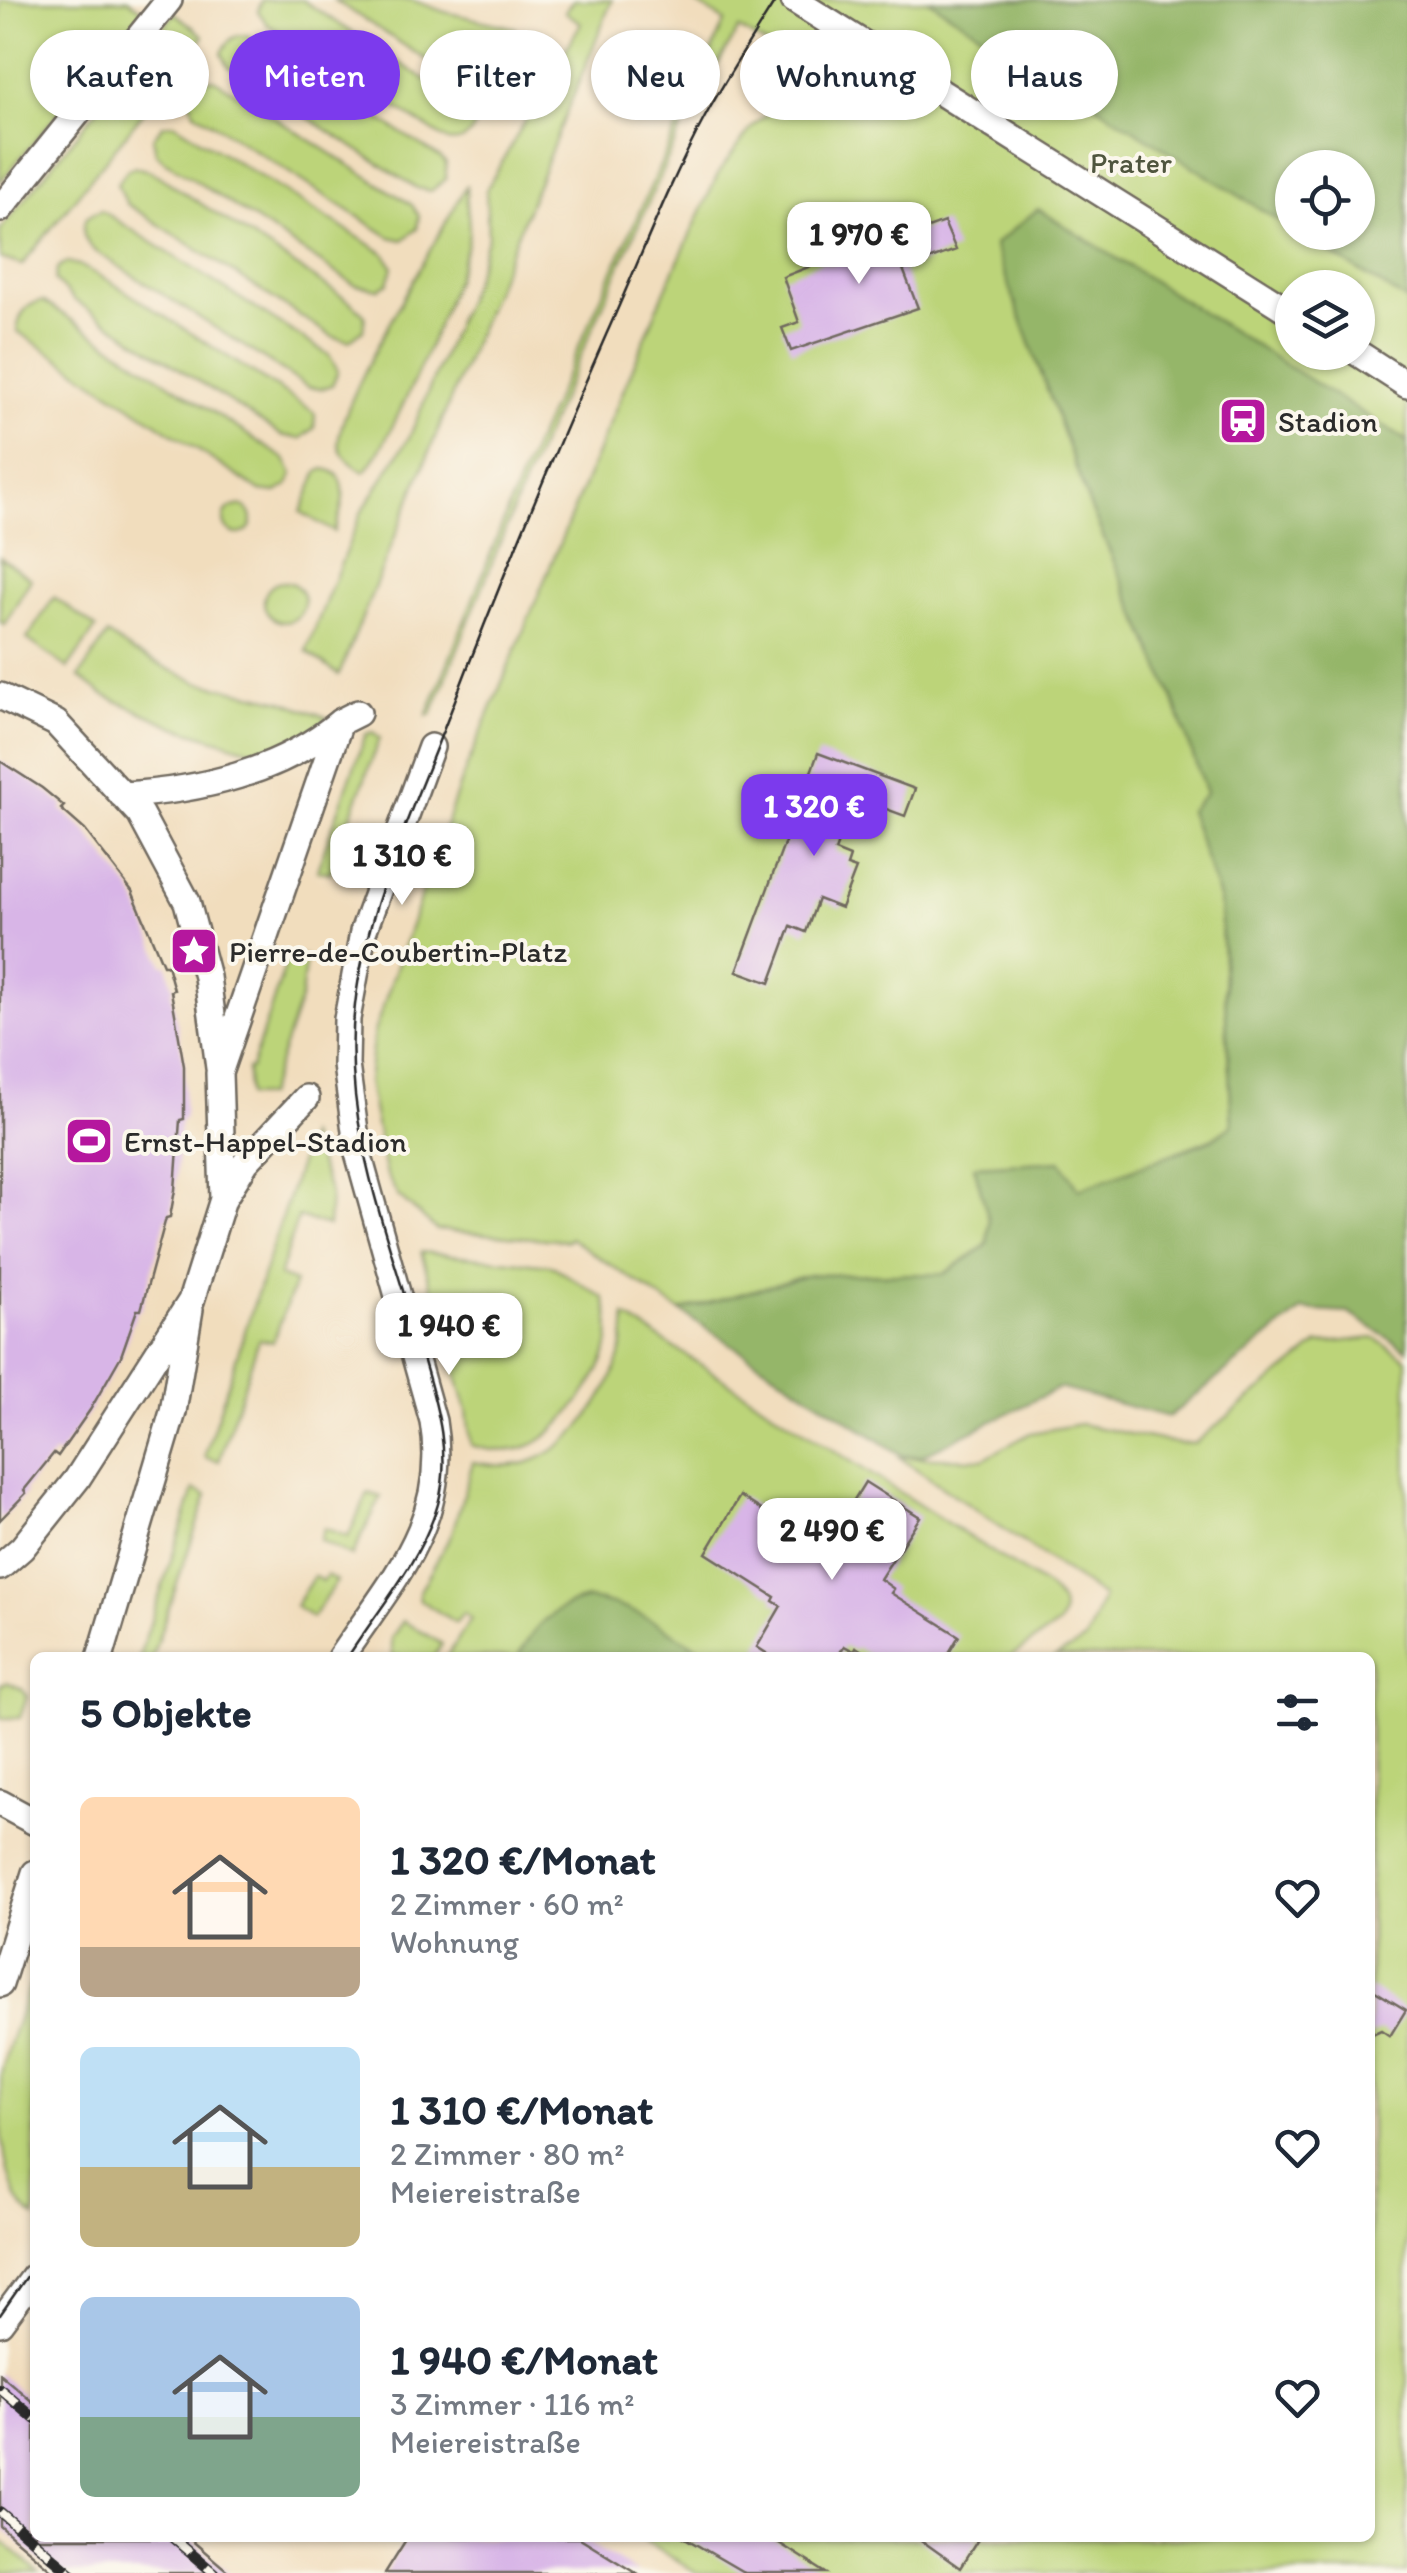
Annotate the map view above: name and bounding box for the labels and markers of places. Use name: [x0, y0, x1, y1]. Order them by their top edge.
pin: 1 970 €: [767, 202, 951, 287]
station icon: Stadion: [1217, 395, 1269, 447]
place label: Stadion: [1278, 403, 1378, 440]
pin: 1 320 €: [722, 774, 906, 859]
pin: 1 310 €: [310, 823, 494, 908]
place icon: Pierre-de-Coubertin-Platz: [168, 925, 220, 977]
place label: Pierre-de-Coubertin-Platz: [229, 933, 567, 970]
sports icon: Ernst-Happel-Stadion: [63, 1115, 115, 1167]
place label: Ernst-Happel-Stadion: [124, 1123, 407, 1160]
pin: 1 940 €: [357, 1293, 541, 1378]
pin: 2 490 €: [740, 1498, 924, 1583]

